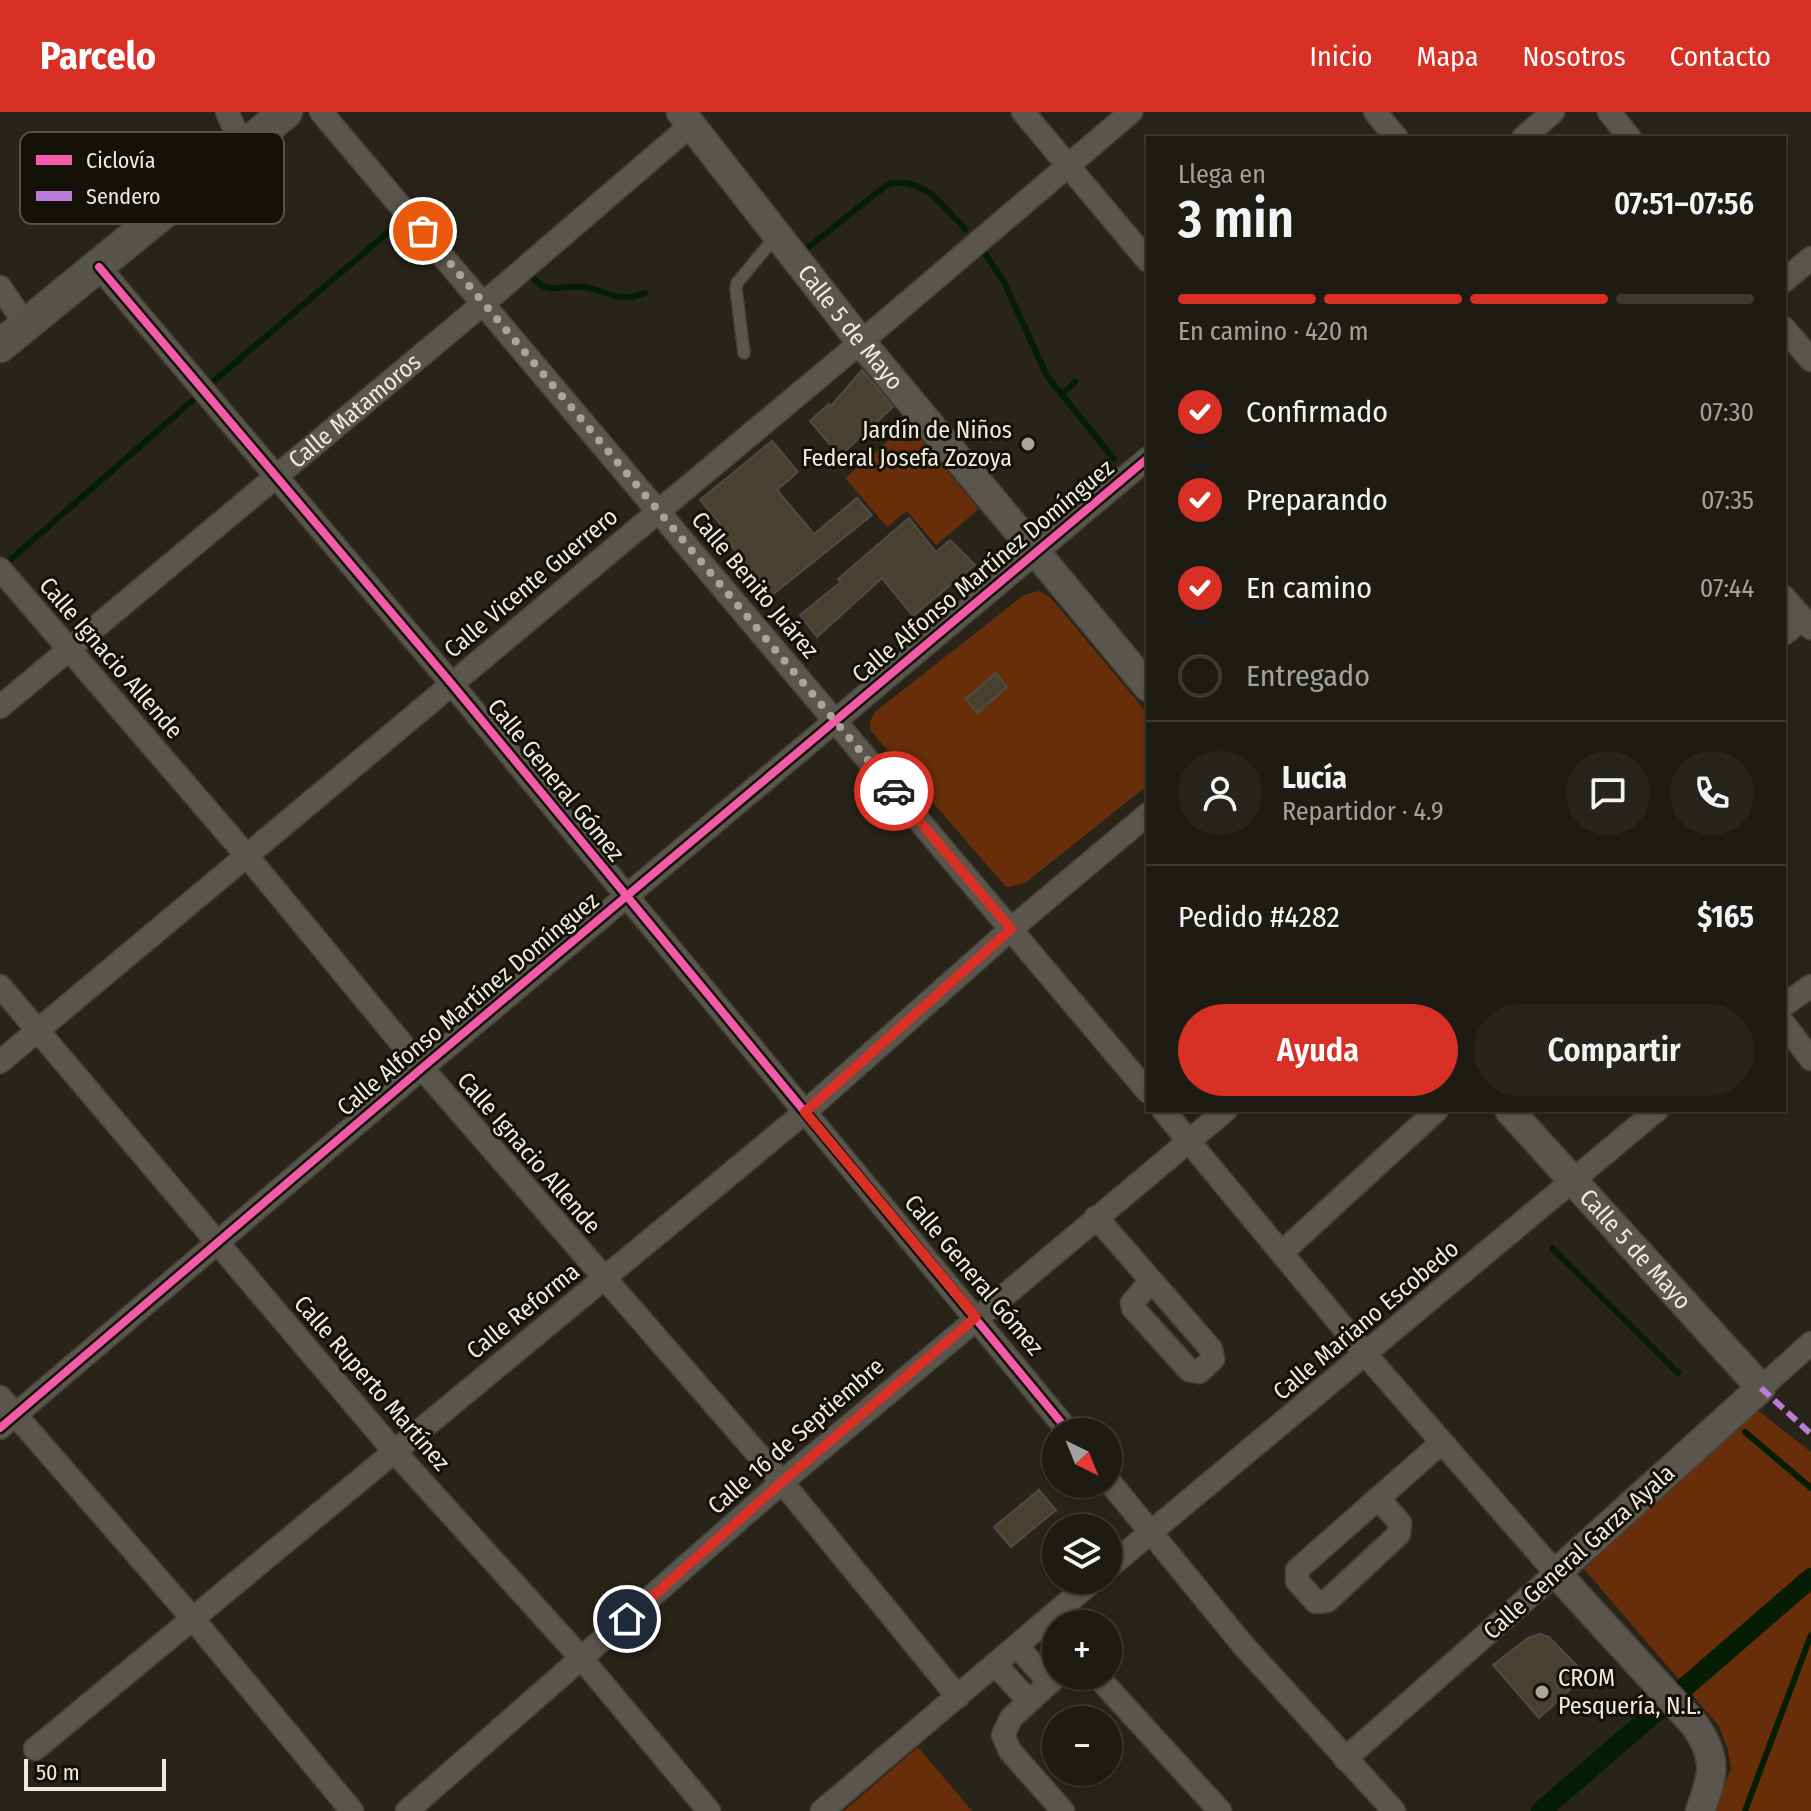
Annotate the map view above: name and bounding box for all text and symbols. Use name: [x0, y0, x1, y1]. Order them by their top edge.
text: Parcelo: [40, 33, 156, 79]
text: Inicio: [1310, 40, 1372, 73]
text: Mapa: [1416, 40, 1478, 73]
text: Nosotros: [1522, 40, 1626, 73]
text: Contacto: [1670, 40, 1771, 73]
legend: [20, 132, 284, 224]
text: Ciclovía: [86, 147, 155, 174]
text: Llega en: [1178, 159, 1266, 190]
text: Sendero: [86, 183, 161, 210]
text: 07:51–07:56: [1614, 186, 1754, 222]
text: 3 min: [1178, 188, 1294, 251]
pin: [389, 197, 457, 265]
icon: bag: [401, 209, 445, 253]
street label: Calle 5 de Mayo: [792, 259, 909, 396]
text: En camino · 420 m: [1178, 316, 1368, 347]
street label: Calle Matamoros: [283, 348, 426, 474]
icon: check: [1178, 390, 1222, 434]
text: Confirmado: [1246, 394, 1388, 430]
text: 07:30: [1699, 397, 1754, 428]
place label: Jardín de Niños Federal Josefa Zozoya: [802, 416, 1012, 472]
marker: Jardín de Niños Federal Josefa Zozoya: [1019, 435, 1037, 453]
street label: Calle Alfonso Martínez Domínguez: [847, 453, 1119, 689]
icon: check: [1178, 478, 1222, 522]
text: Preparando: [1246, 482, 1388, 518]
text: 07:35: [1701, 485, 1754, 516]
street label: Calle Vicente Guerrero: [439, 502, 623, 664]
street label: Calle Benito Juárez: [686, 506, 824, 664]
icon: check: [1178, 566, 1222, 610]
text: En camino: [1246, 570, 1372, 606]
street label: Calle Ignacio Allende: [33, 572, 189, 744]
text: 07:44: [1700, 573, 1754, 604]
text: Entregado: [1246, 658, 1370, 694]
street label: Calle General Gómez: [482, 693, 630, 867]
courier: [854, 751, 934, 831]
button: person: [1178, 751, 1262, 835]
button: chat: [1566, 751, 1650, 835]
button: phone: [1670, 751, 1754, 835]
text: Lucía: [1282, 760, 1347, 796]
icon: car: [872, 769, 916, 813]
text: Repartidor · 4.9: [1282, 796, 1444, 827]
street label: Calle Alfonso Martínez Domínguez: [332, 886, 604, 1122]
text: Pedido #4282: [1178, 899, 1340, 935]
text: $165: [1697, 899, 1754, 935]
button: Ayuda: [1178, 1004, 1458, 1096]
button: Compartir: [1474, 1004, 1754, 1096]
street label: Calle Ignacio Allende: [451, 1067, 607, 1239]
street label: Calle 5 de Mayo: [1574, 1183, 1697, 1315]
street label: Calle General Gómez: [899, 1189, 1049, 1361]
street label: Calle Mariano Escobedo: [1268, 1234, 1464, 1406]
street label: Calle Reforma: [461, 1257, 585, 1365]
street label: Calle Ruperto Martínez: [288, 1290, 456, 1476]
street label: Calle 16 de Septiembre: [702, 1352, 890, 1520]
north arrow: [1042, 1418, 1122, 1498]
map controls: [1042, 1418, 1122, 1786]
street label: Calle General Garza Ayala: [1478, 1459, 1680, 1645]
button: layers: [1042, 1514, 1122, 1594]
pin: [593, 1585, 661, 1653]
icon: home: [605, 1597, 649, 1641]
button: +: [1042, 1610, 1122, 1690]
place label: CROM Pesquería, N.L.: [1558, 1664, 1701, 1720]
marker: CROM Pesquería, N.L.: [1533, 1683, 1551, 1701]
button: −: [1042, 1706, 1122, 1786]
scale bar: [24, 1755, 166, 1791]
text: 50 m: [36, 1759, 80, 1786]

